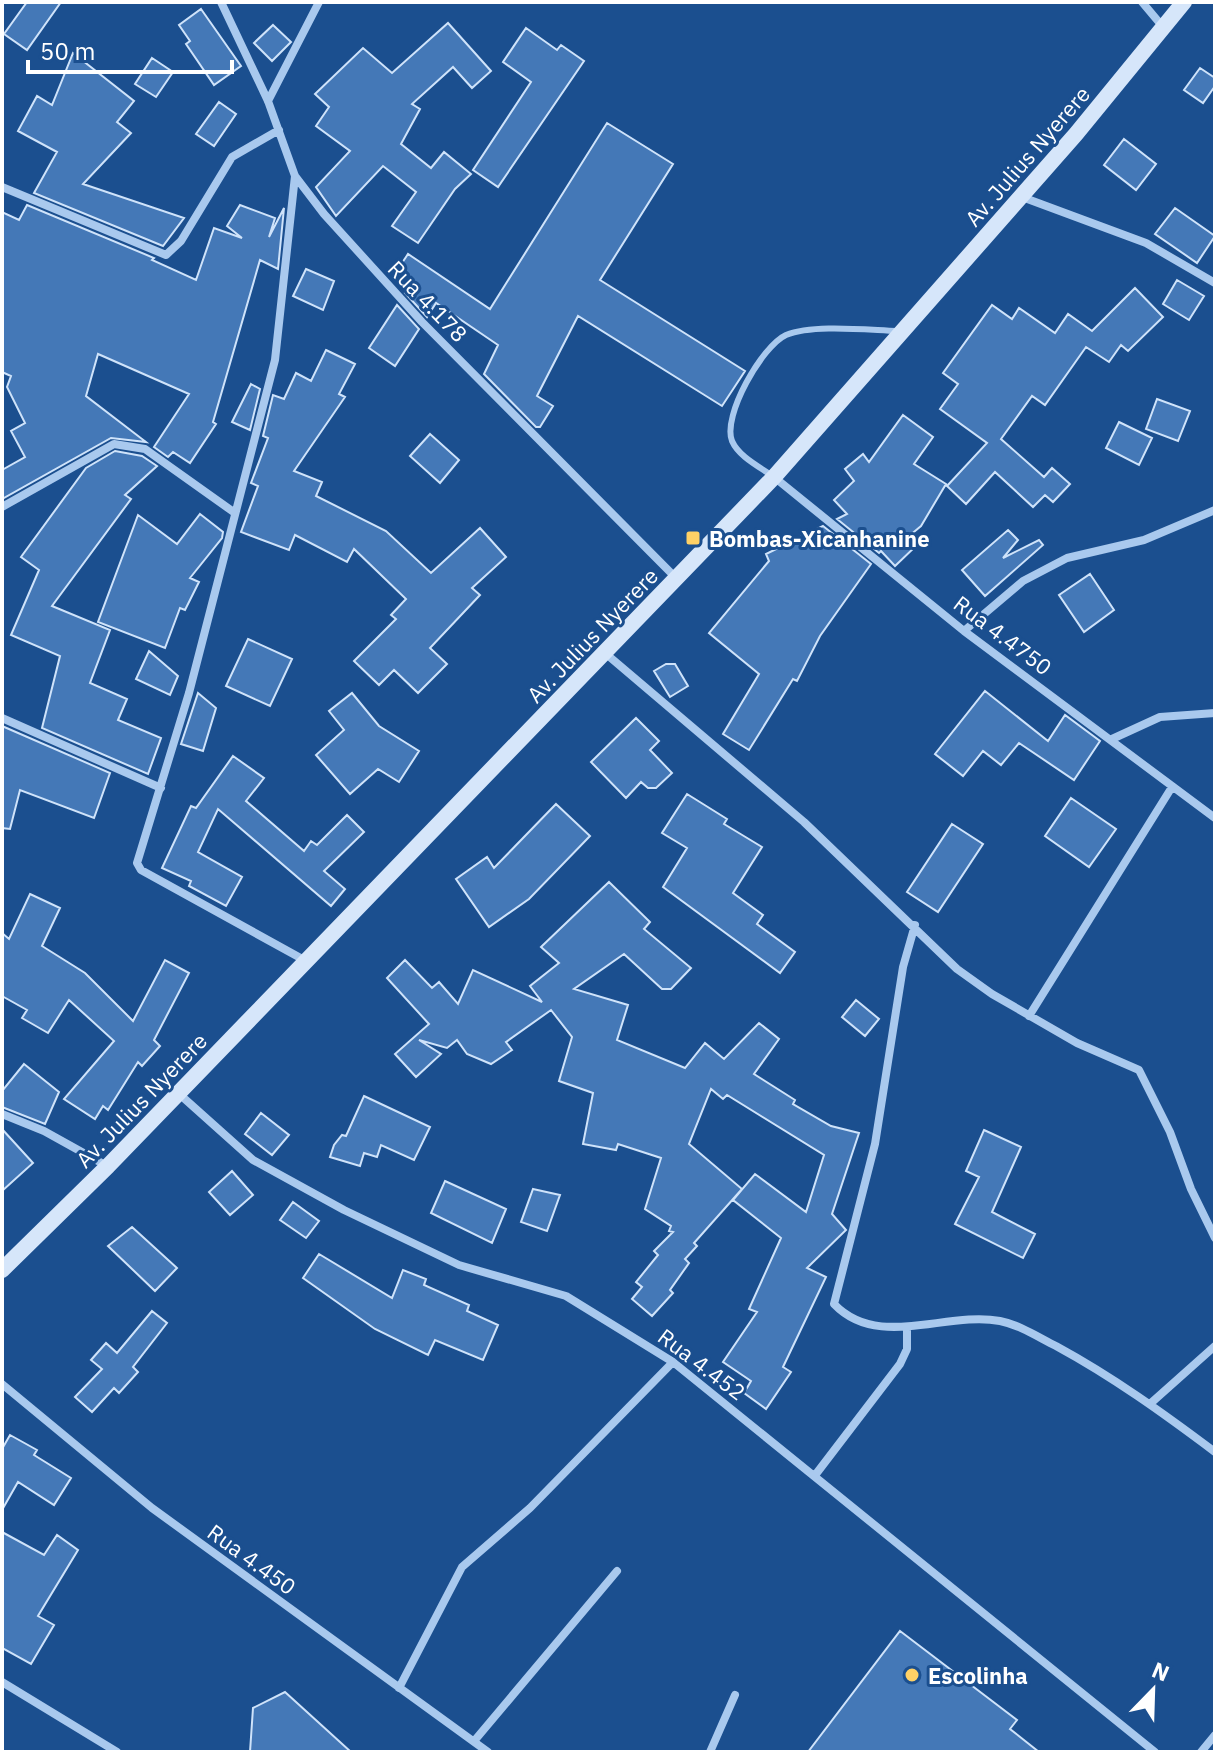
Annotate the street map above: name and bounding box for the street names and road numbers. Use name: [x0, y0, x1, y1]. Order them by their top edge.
street label: Av. Julius Nyerere: [958, 80, 1096, 232]
street label: Rua 4.178: [382, 254, 474, 348]
street label: Av. Julius Nyerere: [520, 561, 664, 709]
street label: Rua 4.4750: [948, 589, 1058, 681]
street label: Av. Julius Nyerere: [69, 1026, 213, 1174]
street label: Rua 4.452: [652, 1322, 752, 1406]
street label: Rua 4.450: [202, 1517, 302, 1601]

